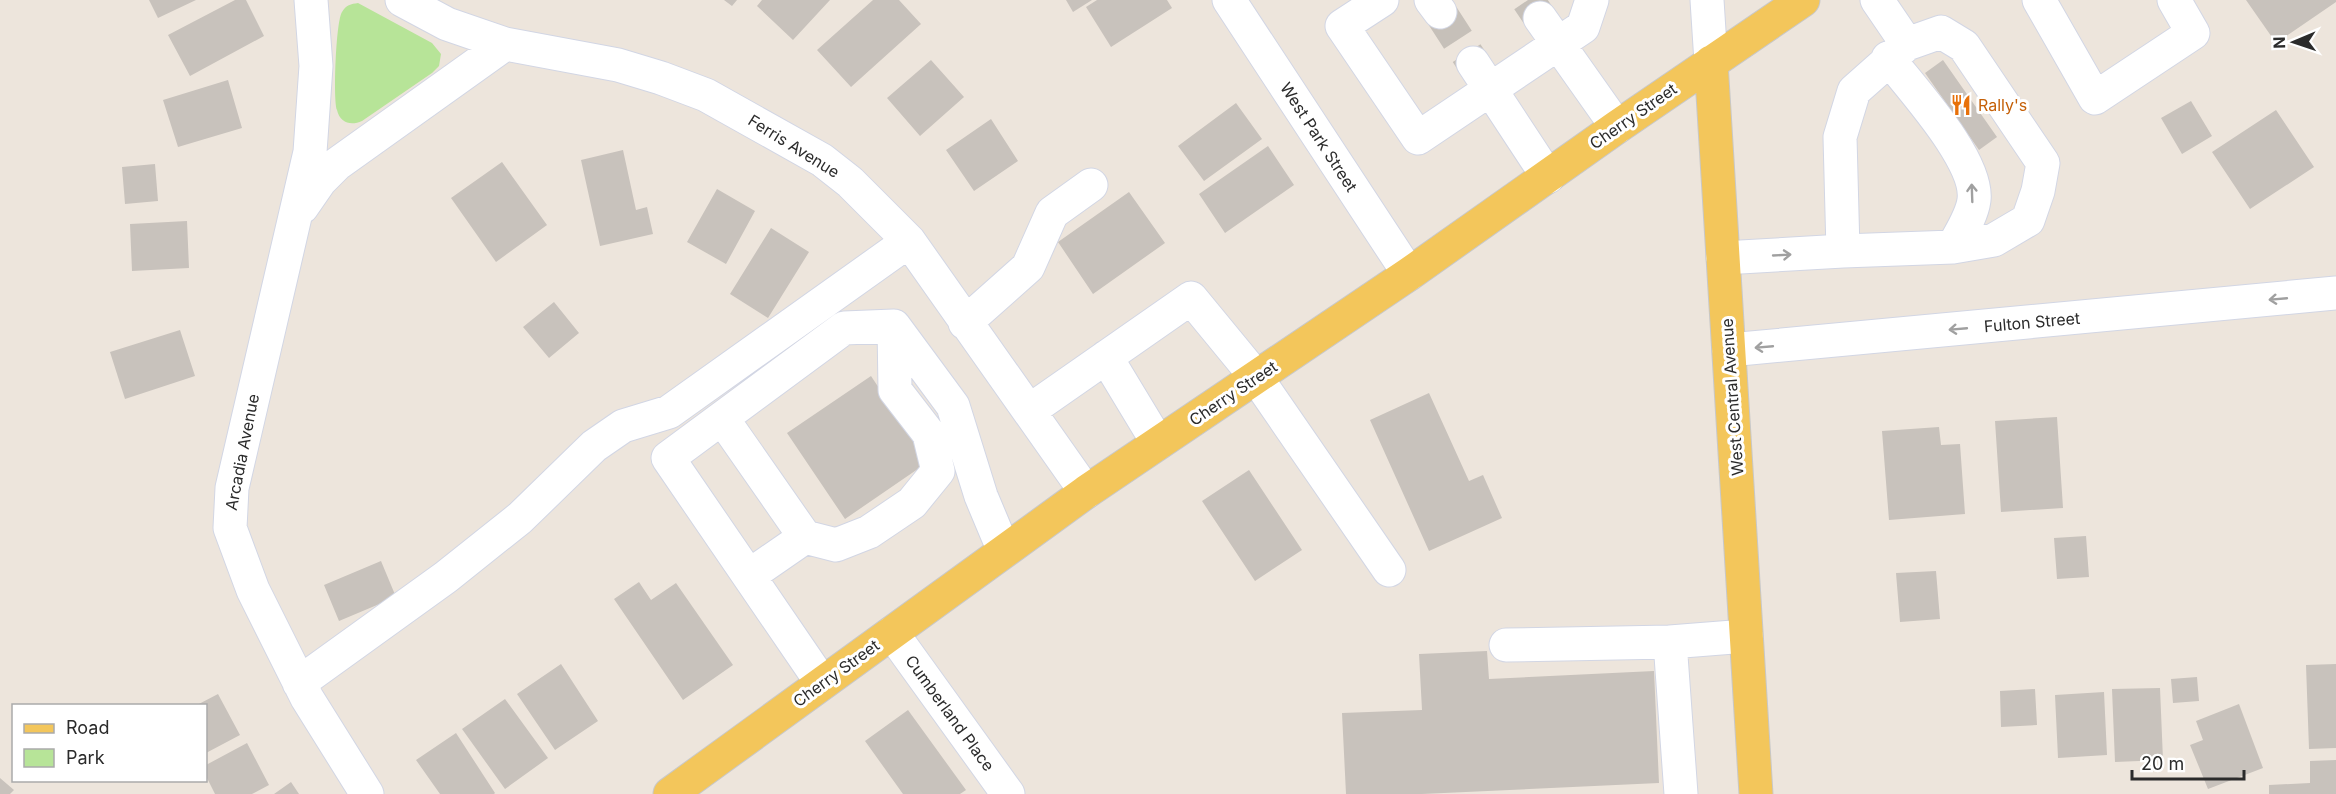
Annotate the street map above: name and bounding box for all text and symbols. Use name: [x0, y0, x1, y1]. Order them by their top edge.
north arrow: [2264, 12, 2324, 72]
text: N: [2269, 36, 2289, 49]
street label: West Park Street: [1276, 79, 1362, 195]
street label: Cherry Street: [1586, 79, 1680, 153]
restaurant icon: Rally's: [1949, 93, 1973, 117]
place label: Rally's: [1978, 95, 2027, 115]
street label: Ferris Avenue: [745, 110, 843, 182]
one-way arrow: [1967, 183, 1978, 203]
one-way arrow: [1771, 249, 1791, 260]
one-way arrow: [2268, 294, 2288, 305]
street label: Fulton Street: [1983, 308, 2081, 336]
street label: West Central Avenue: [1717, 318, 1747, 476]
one-way arrow: [1949, 324, 1969, 335]
one-way arrow: [1755, 342, 1774, 353]
street label: Cherry Street: [1185, 356, 1281, 430]
street label: Arcadia Avenue: [221, 392, 263, 512]
street label: Cherry Street: [789, 635, 883, 711]
street label: Cumberland Place: [901, 651, 999, 775]
legend: [12, 704, 207, 782]
text: Road: [66, 717, 109, 738]
scale bar: [2132, 743, 2244, 781]
text: Park: [66, 747, 105, 768]
text: 20 m: [2141, 753, 2184, 774]

